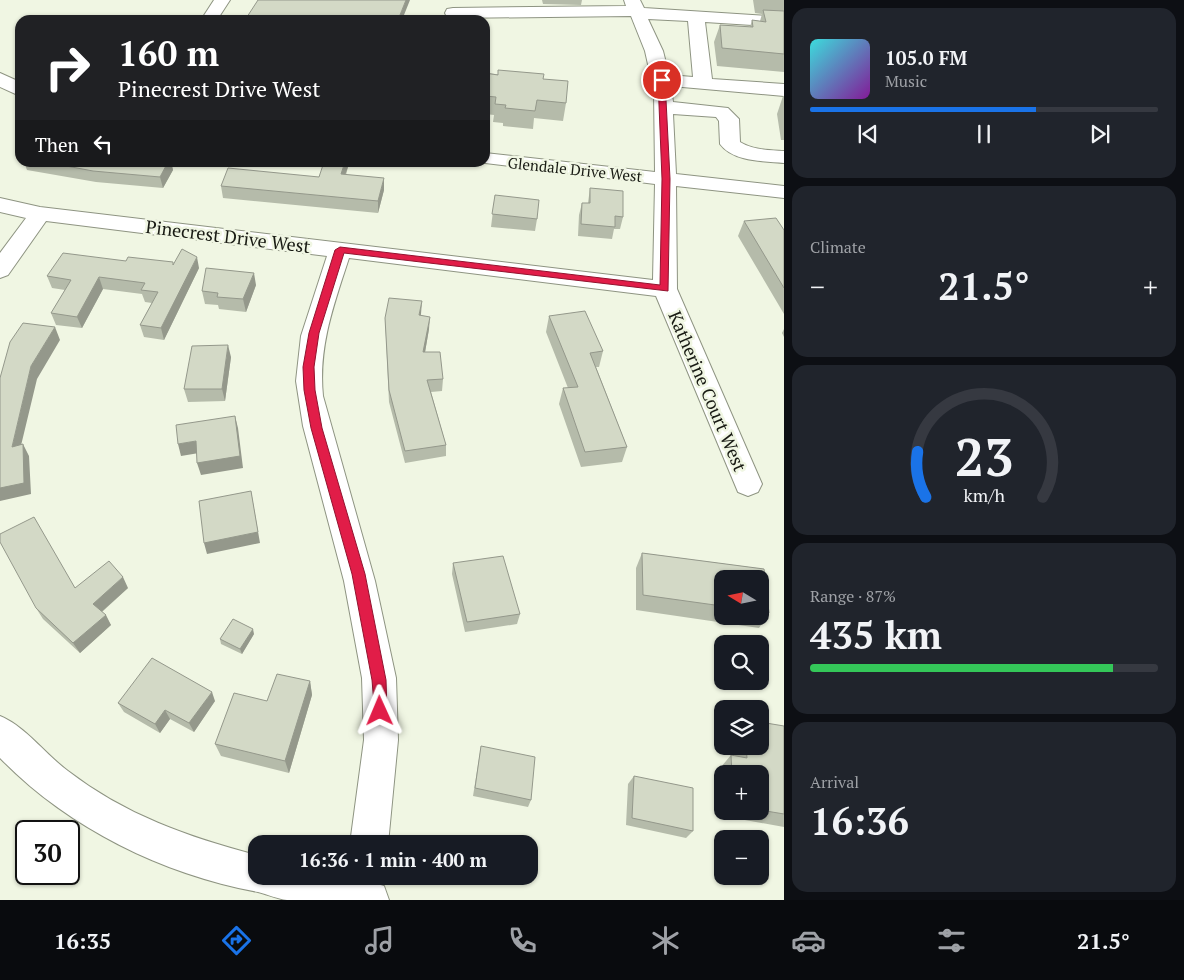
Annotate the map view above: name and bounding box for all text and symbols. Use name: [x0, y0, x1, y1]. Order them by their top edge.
text: 160 m: [118, 30, 219, 76]
icon: right: [35, 35, 100, 100]
text: 105.0 FM: [885, 45, 967, 70]
pin: [641, 59, 683, 101]
icon: arrive: [648, 66, 676, 94]
text: Music: [885, 70, 927, 92]
text: Pinecrest Drive West: [118, 74, 320, 103]
icon: previous: [854, 120, 882, 148]
icon: pause: [970, 120, 998, 148]
icon: next: [1086, 120, 1114, 148]
icon: left: [89, 130, 117, 158]
text: Then: [35, 132, 79, 157]
street label: Glendale Drive West: [507, 152, 644, 186]
street label: Pinecrest Drive West: [144, 214, 312, 258]
text: Climate: [810, 236, 866, 258]
text: 21.5°: [938, 261, 1030, 311]
text: −: [810, 268, 825, 305]
text: +: [1143, 268, 1158, 305]
street label: Katherine Court West: [663, 307, 753, 475]
text: 23: [955, 422, 1013, 491]
text: km/h: [963, 483, 1005, 507]
north arrow: [714, 570, 769, 625]
map controls: [714, 570, 769, 885]
text: Range · 87%: [810, 585, 896, 607]
text: 435 km: [810, 610, 942, 660]
button: search: [714, 635, 769, 690]
position arrow: [353, 684, 405, 736]
button: layers: [714, 700, 769, 755]
button: +: [714, 765, 769, 820]
text: Arrival: [810, 771, 859, 793]
text: 16:36: [810, 796, 909, 846]
speed limit sign: 30: [15, 820, 80, 885]
button: −: [714, 830, 769, 885]
text: 16:36 · 1 min · 400 m: [299, 847, 487, 872]
icon: directions: [219, 923, 254, 958]
icon: music: [362, 923, 397, 958]
icon: phone: [505, 923, 540, 958]
icon: climate: [648, 923, 683, 958]
icon: car: [791, 923, 826, 958]
icon: filters: [934, 923, 969, 958]
text: 16:35: [54, 926, 111, 955]
text: 21.5°: [1077, 926, 1130, 955]

